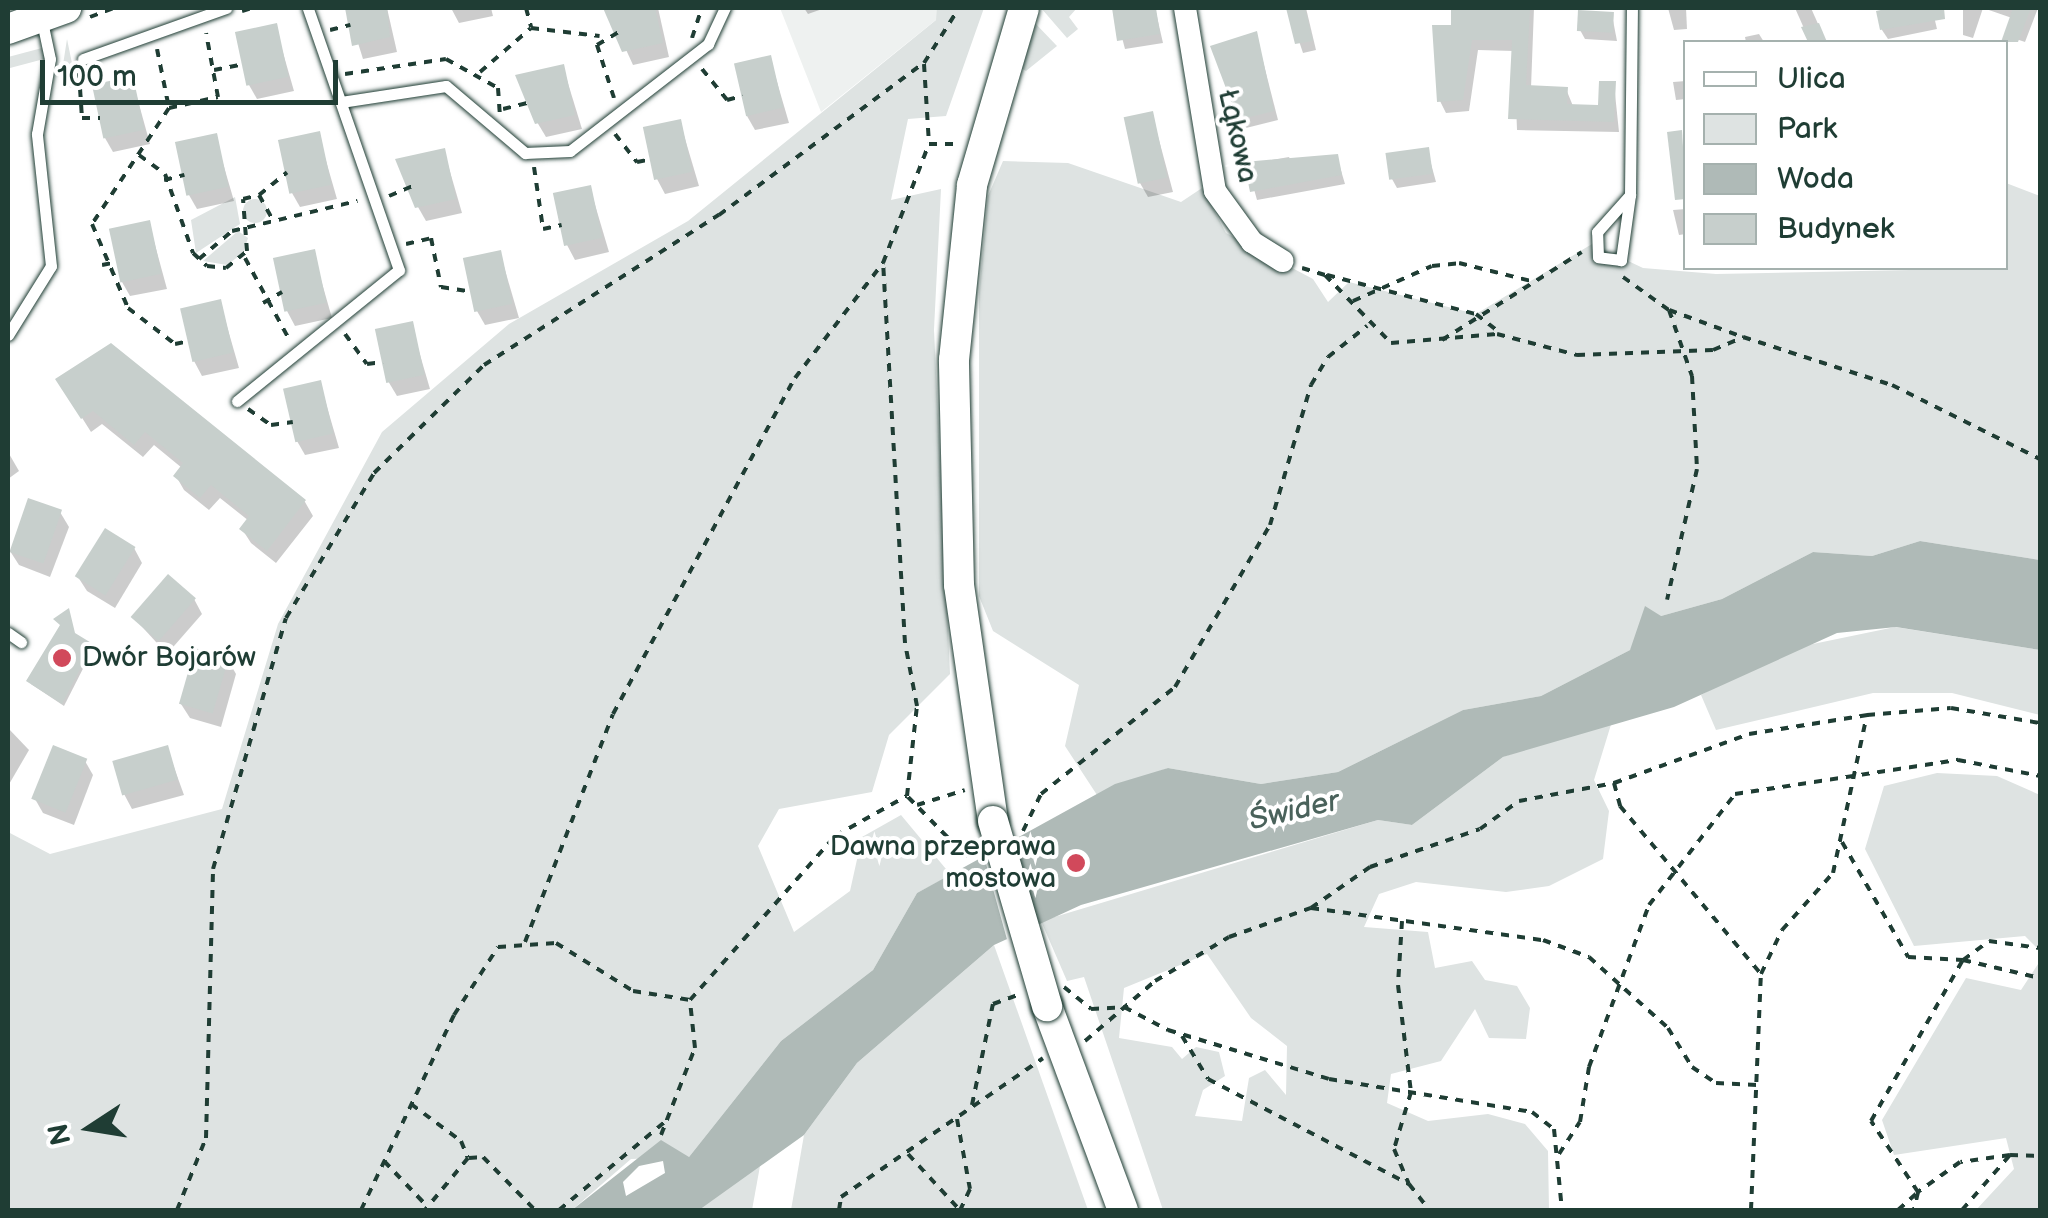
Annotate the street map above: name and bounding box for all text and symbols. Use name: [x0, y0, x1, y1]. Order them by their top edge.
scale bar: [45, 40, 342, 102]
legend: [1683, 40, 2008, 270]
text: 100 m: [57, 59, 137, 95]
text: Ulica: [1777, 61, 1846, 97]
street label: Łąkowa: [1210, 86, 1264, 186]
text: Park: [1777, 111, 1837, 147]
text: Woda: [1777, 161, 1854, 197]
text: Budynek: [1777, 211, 1894, 247]
place label: Dwór Bojarów: [82, 641, 256, 675]
marker: Dwór Bojarów: [51, 647, 73, 669]
water label: Świder: [1245, 783, 1343, 839]
place label: Dawna przeprawa mostowa: [830, 830, 1056, 896]
marker: Dawna przeprawa mostowa: [1065, 852, 1087, 874]
north arrow: [40, 1078, 140, 1178]
text: N: [42, 1121, 78, 1148]

